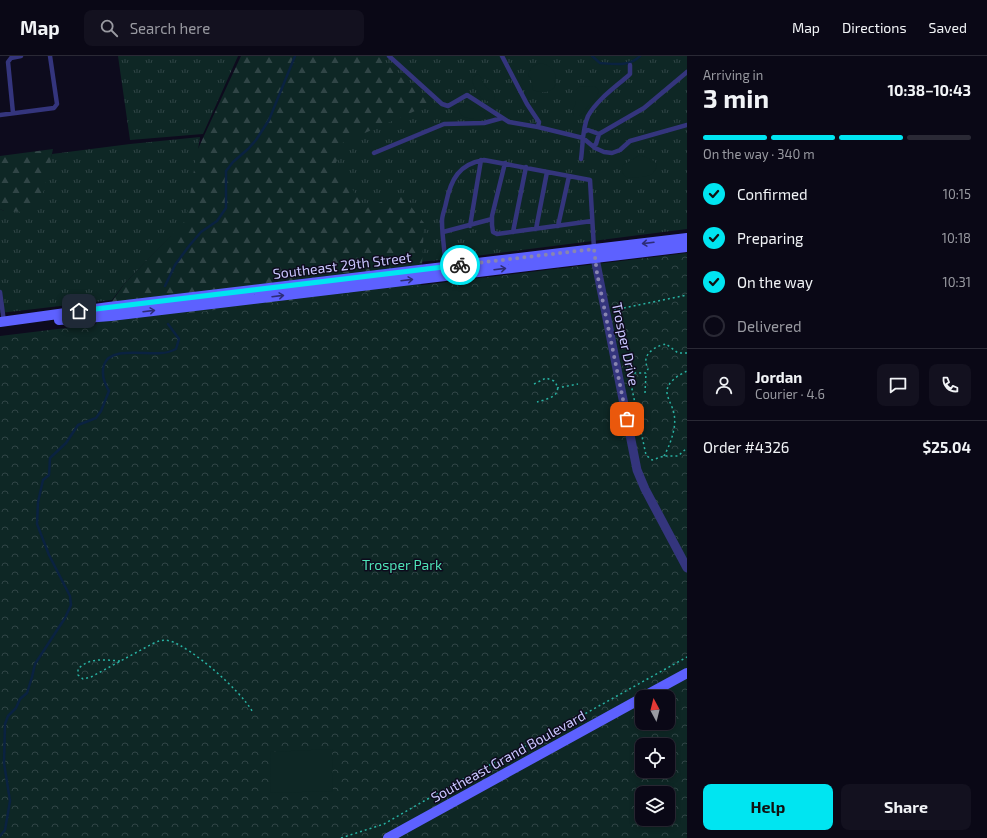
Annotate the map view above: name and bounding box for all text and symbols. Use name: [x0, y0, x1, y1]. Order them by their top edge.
search box: [84, 10, 364, 46]
text: Map: [20, 16, 60, 39]
icon: search: [98, 17, 120, 39]
text: Search here: [130, 19, 210, 37]
text: Map: [792, 19, 820, 36]
text: Directions: [842, 19, 907, 36]
text: Saved: [929, 19, 967, 36]
text: Arriving in: [703, 67, 763, 83]
text: 10:38–10:43: [888, 81, 971, 99]
text: 3 min: [703, 82, 769, 113]
text: On the way · 340 m: [703, 146, 815, 162]
icon: check: [703, 183, 725, 205]
text: Confirmed: [737, 185, 808, 203]
text: 10:15: [943, 186, 971, 202]
icon: check: [703, 227, 725, 249]
text: Preparing: [737, 229, 803, 247]
text: 10:18: [942, 230, 971, 246]
one-way arrow: [642, 239, 655, 246]
courier: [440, 245, 480, 285]
street label: Southeast 29th Street: [272, 248, 412, 282]
icon: bike: [449, 254, 471, 276]
one-way arrow: [493, 266, 506, 273]
icon: check: [703, 271, 725, 293]
text: On the way: [737, 273, 813, 291]
text: 10:31: [943, 274, 971, 290]
one-way arrow: [401, 276, 414, 284]
one-way arrow: [271, 292, 284, 300]
pin: [62, 294, 96, 328]
icon: home: [68, 300, 90, 322]
street label: Trosper Drive: [609, 301, 643, 387]
one-way arrow: [142, 308, 155, 315]
text: Delivered: [737, 317, 802, 335]
button: person: [703, 364, 745, 406]
button: chat: [877, 364, 919, 406]
button: phone: [929, 364, 971, 406]
text: Jordan: [755, 368, 802, 386]
text: Courier · 4.6: [755, 386, 825, 402]
pin: [610, 402, 644, 436]
icon: bag: [616, 408, 638, 430]
text: Order #4326: [703, 438, 789, 456]
text: $25.04: [923, 438, 971, 456]
park label: Trosper Park: [362, 556, 442, 573]
north arrow: [635, 690, 675, 730]
map controls: [635, 690, 675, 826]
street label: Southeast Grand Boulevard: [428, 706, 588, 806]
button: locate: [635, 738, 675, 778]
button: Help: [703, 784, 833, 830]
button: Share: [841, 784, 971, 830]
button: layers: [635, 786, 675, 826]

